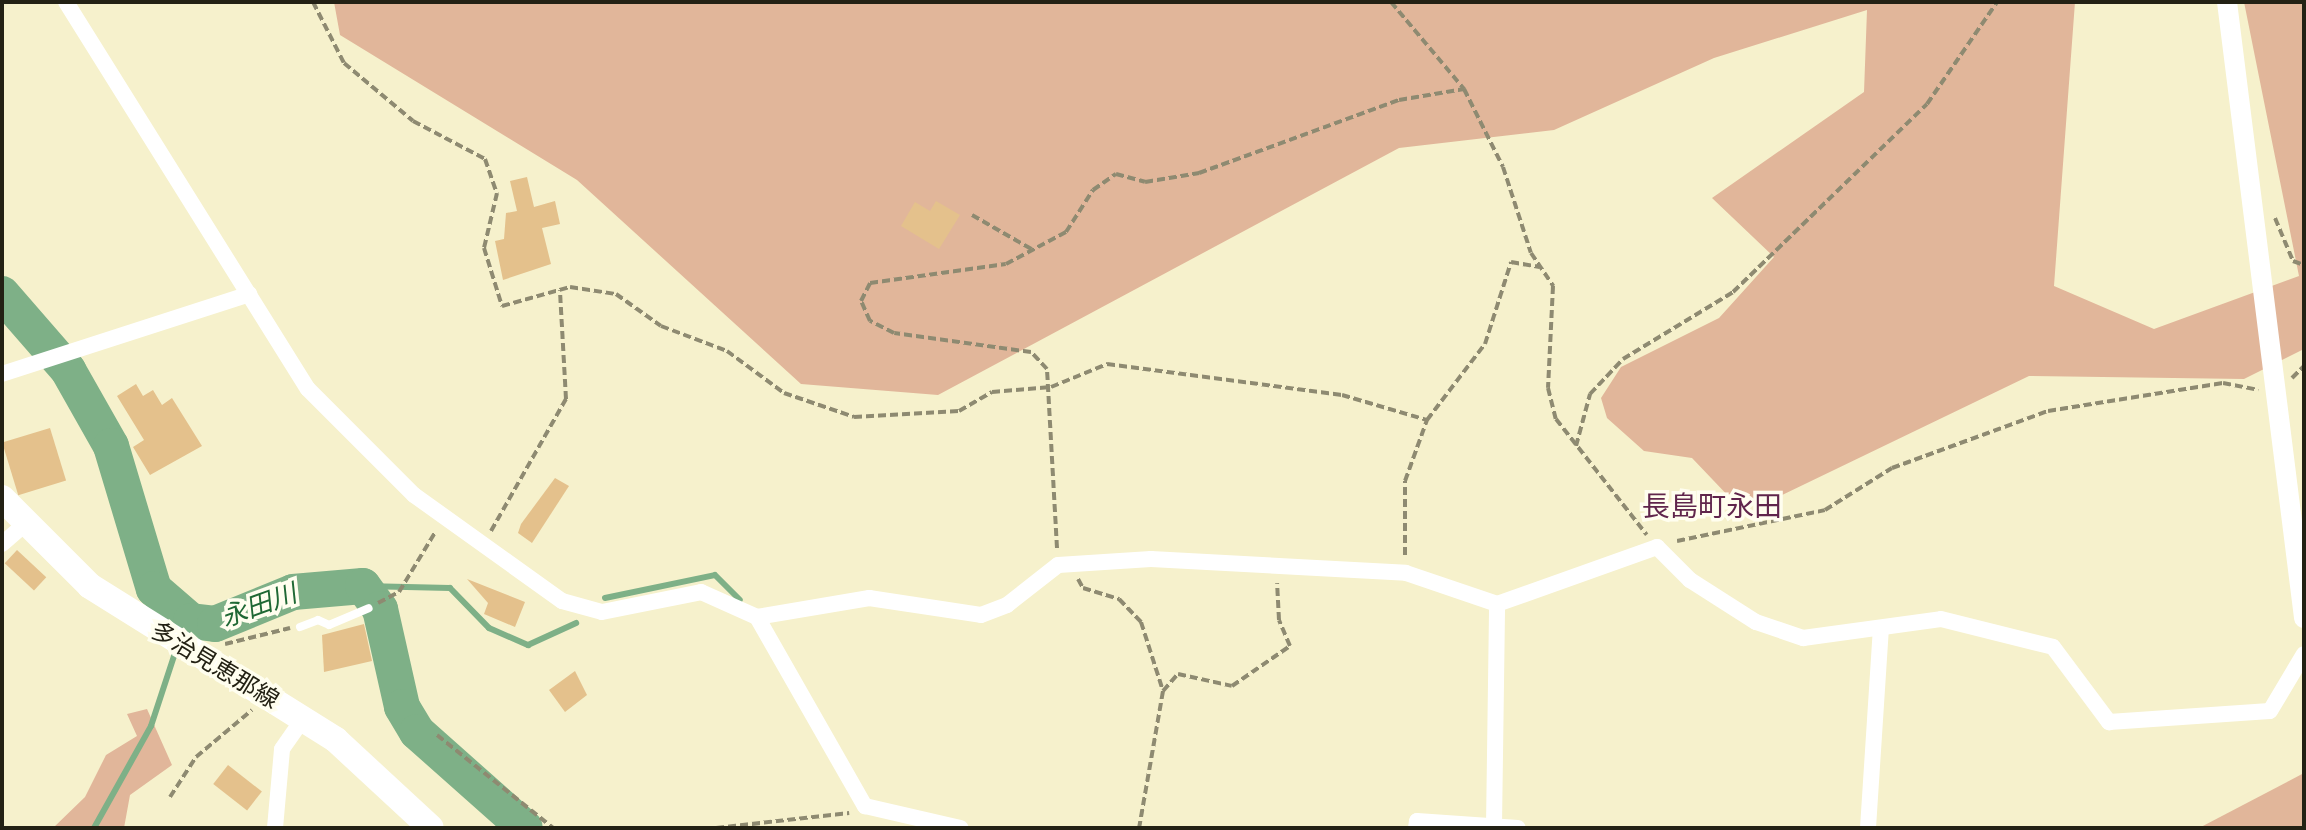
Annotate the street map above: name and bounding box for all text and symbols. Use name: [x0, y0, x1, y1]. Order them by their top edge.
district label: 長島町永田: [1642, 489, 1782, 523]
water label: 永田川: [217, 578, 301, 634]
street label: 多治見恵那線: [146, 616, 284, 714]

